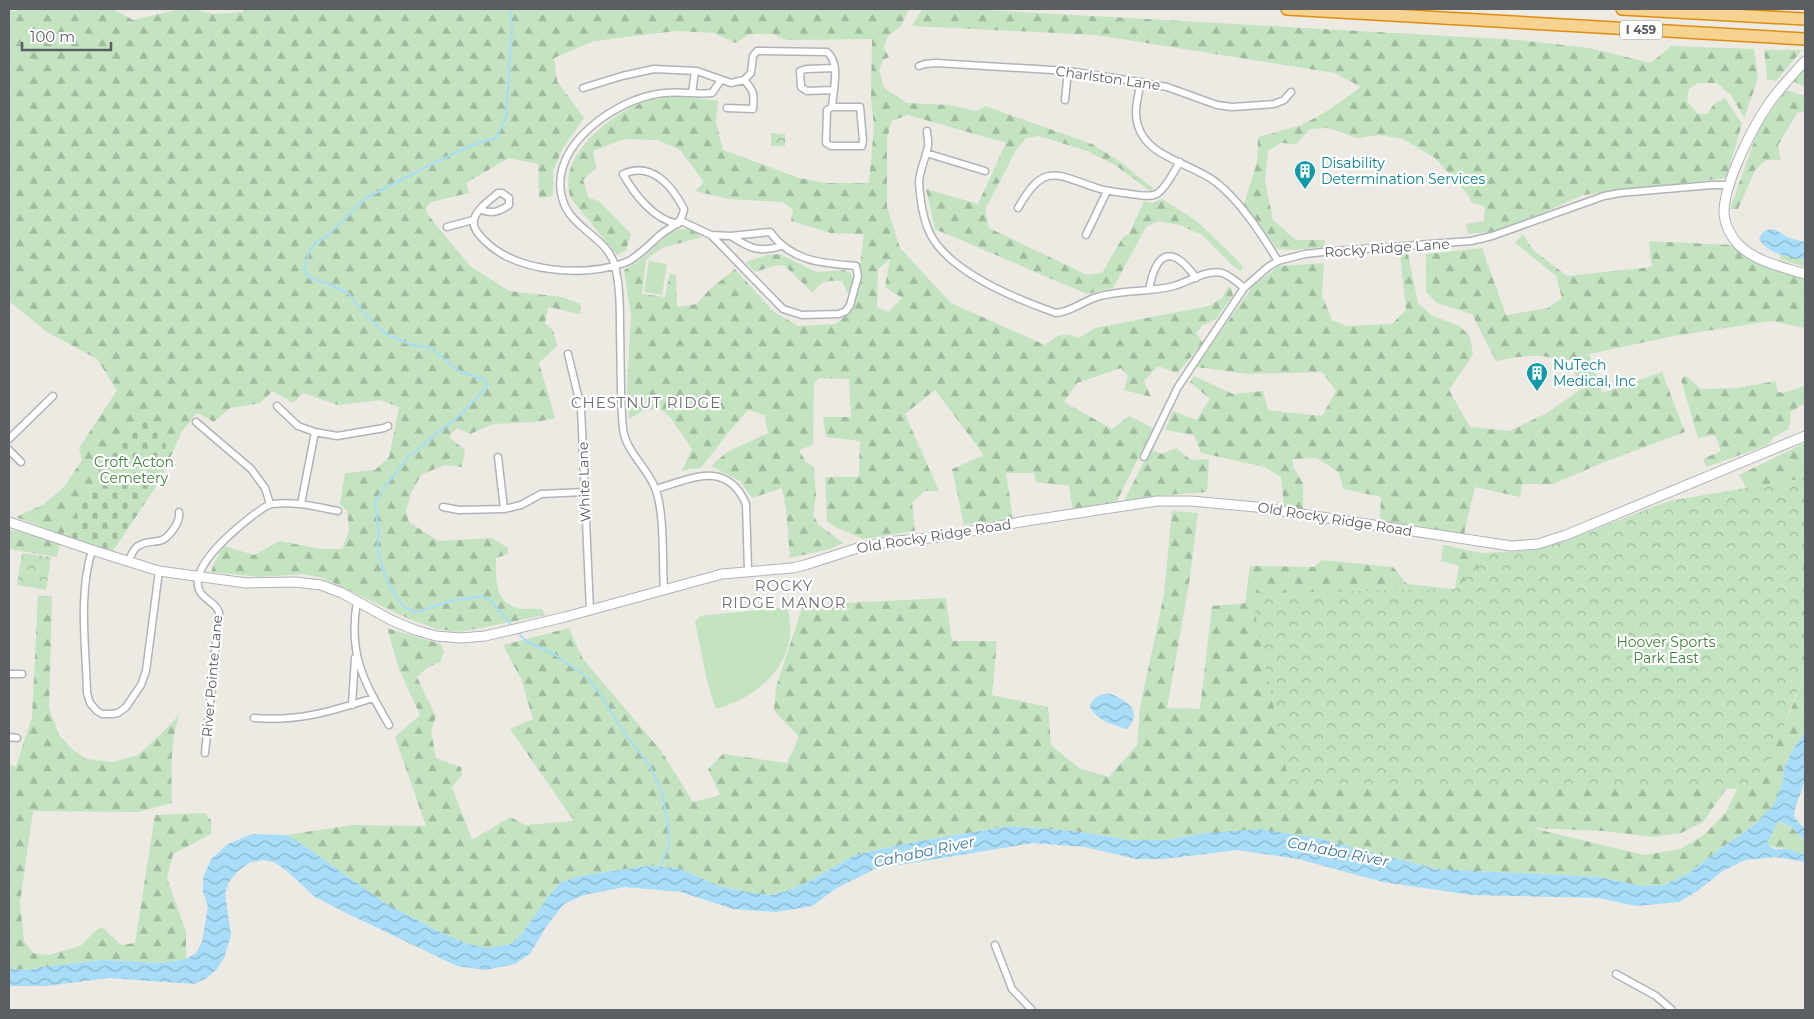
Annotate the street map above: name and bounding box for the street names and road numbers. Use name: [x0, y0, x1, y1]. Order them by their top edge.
road number: I 459: [1620, 20, 1662, 40]
street label: Charlston Lane: [1055, 62, 1161, 94]
street label: Rocky Ridge Lane: [1324, 235, 1450, 261]
street label: White Lane: [574, 442, 594, 522]
street label: Old Rocky Ridge Road: [1256, 498, 1414, 540]
street label: Old Rocky Ridge Road: [855, 515, 1013, 557]
street label: River Pointe Lane: [198, 614, 226, 738]

